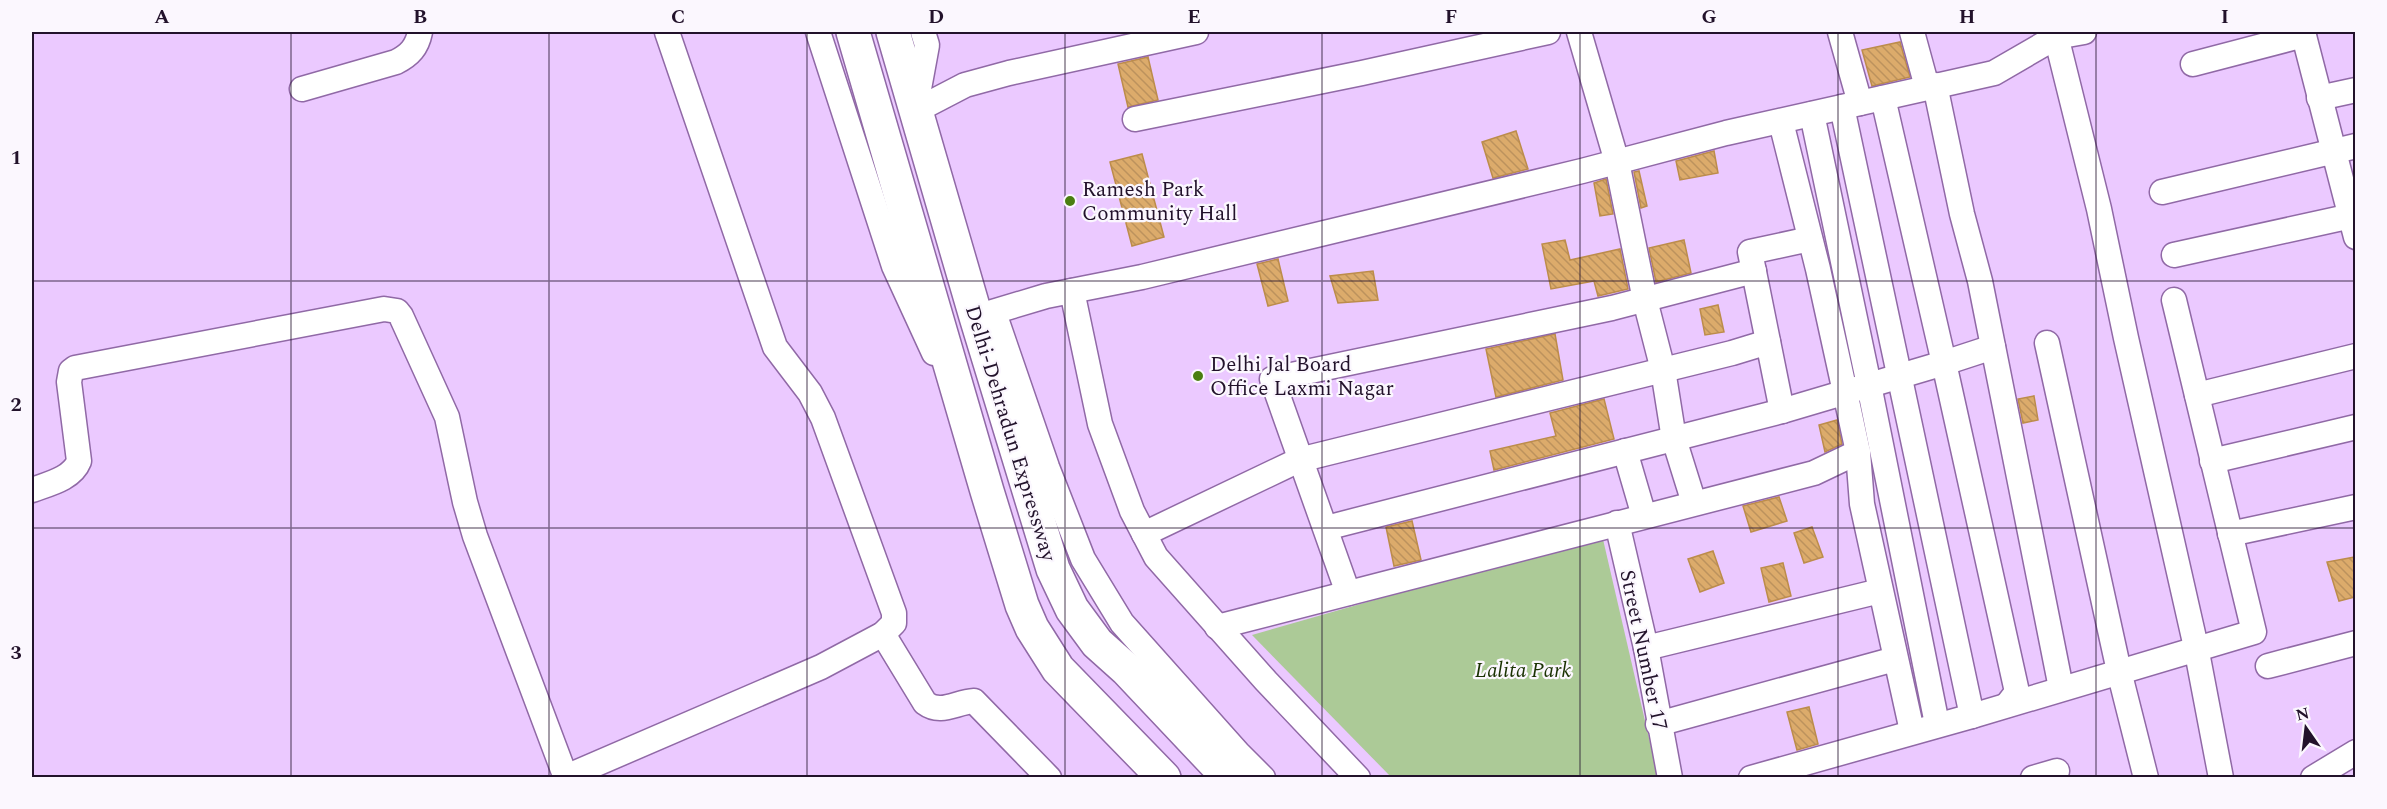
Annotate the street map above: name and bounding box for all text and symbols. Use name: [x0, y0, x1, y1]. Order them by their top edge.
text: A: [154, 2, 170, 32]
text: B: [413, 2, 427, 32]
text: C: [671, 2, 685, 32]
text: D: [928, 2, 944, 32]
text: E: [1187, 2, 1201, 32]
text: F: [1445, 2, 1457, 32]
text: G: [1701, 2, 1717, 32]
text: H: [1959, 2, 1975, 32]
text: I: [2221, 2, 2229, 32]
text: 1: [10, 143, 22, 173]
place label: Ramesh Park Community Hall: [1082, 174, 1237, 230]
marker: Ramesh Park Community Hall: [1063, 194, 1077, 208]
street label: Delhi-Dehradun Expressway: [956, 301, 1065, 566]
place label: Delhi Jal Board Office Laxmi Nagar: [1210, 349, 1394, 405]
marker: Delhi Jal Board Office Laxmi Nagar: [1191, 369, 1205, 383]
text: 2: [10, 390, 22, 420]
street label: Street Number 17: [1610, 567, 1676, 733]
text: 3: [10, 638, 22, 668]
park label: Lalita Park: [1475, 655, 1571, 687]
north arrow: [2276, 698, 2336, 758]
text: N: [2293, 701, 2312, 728]

